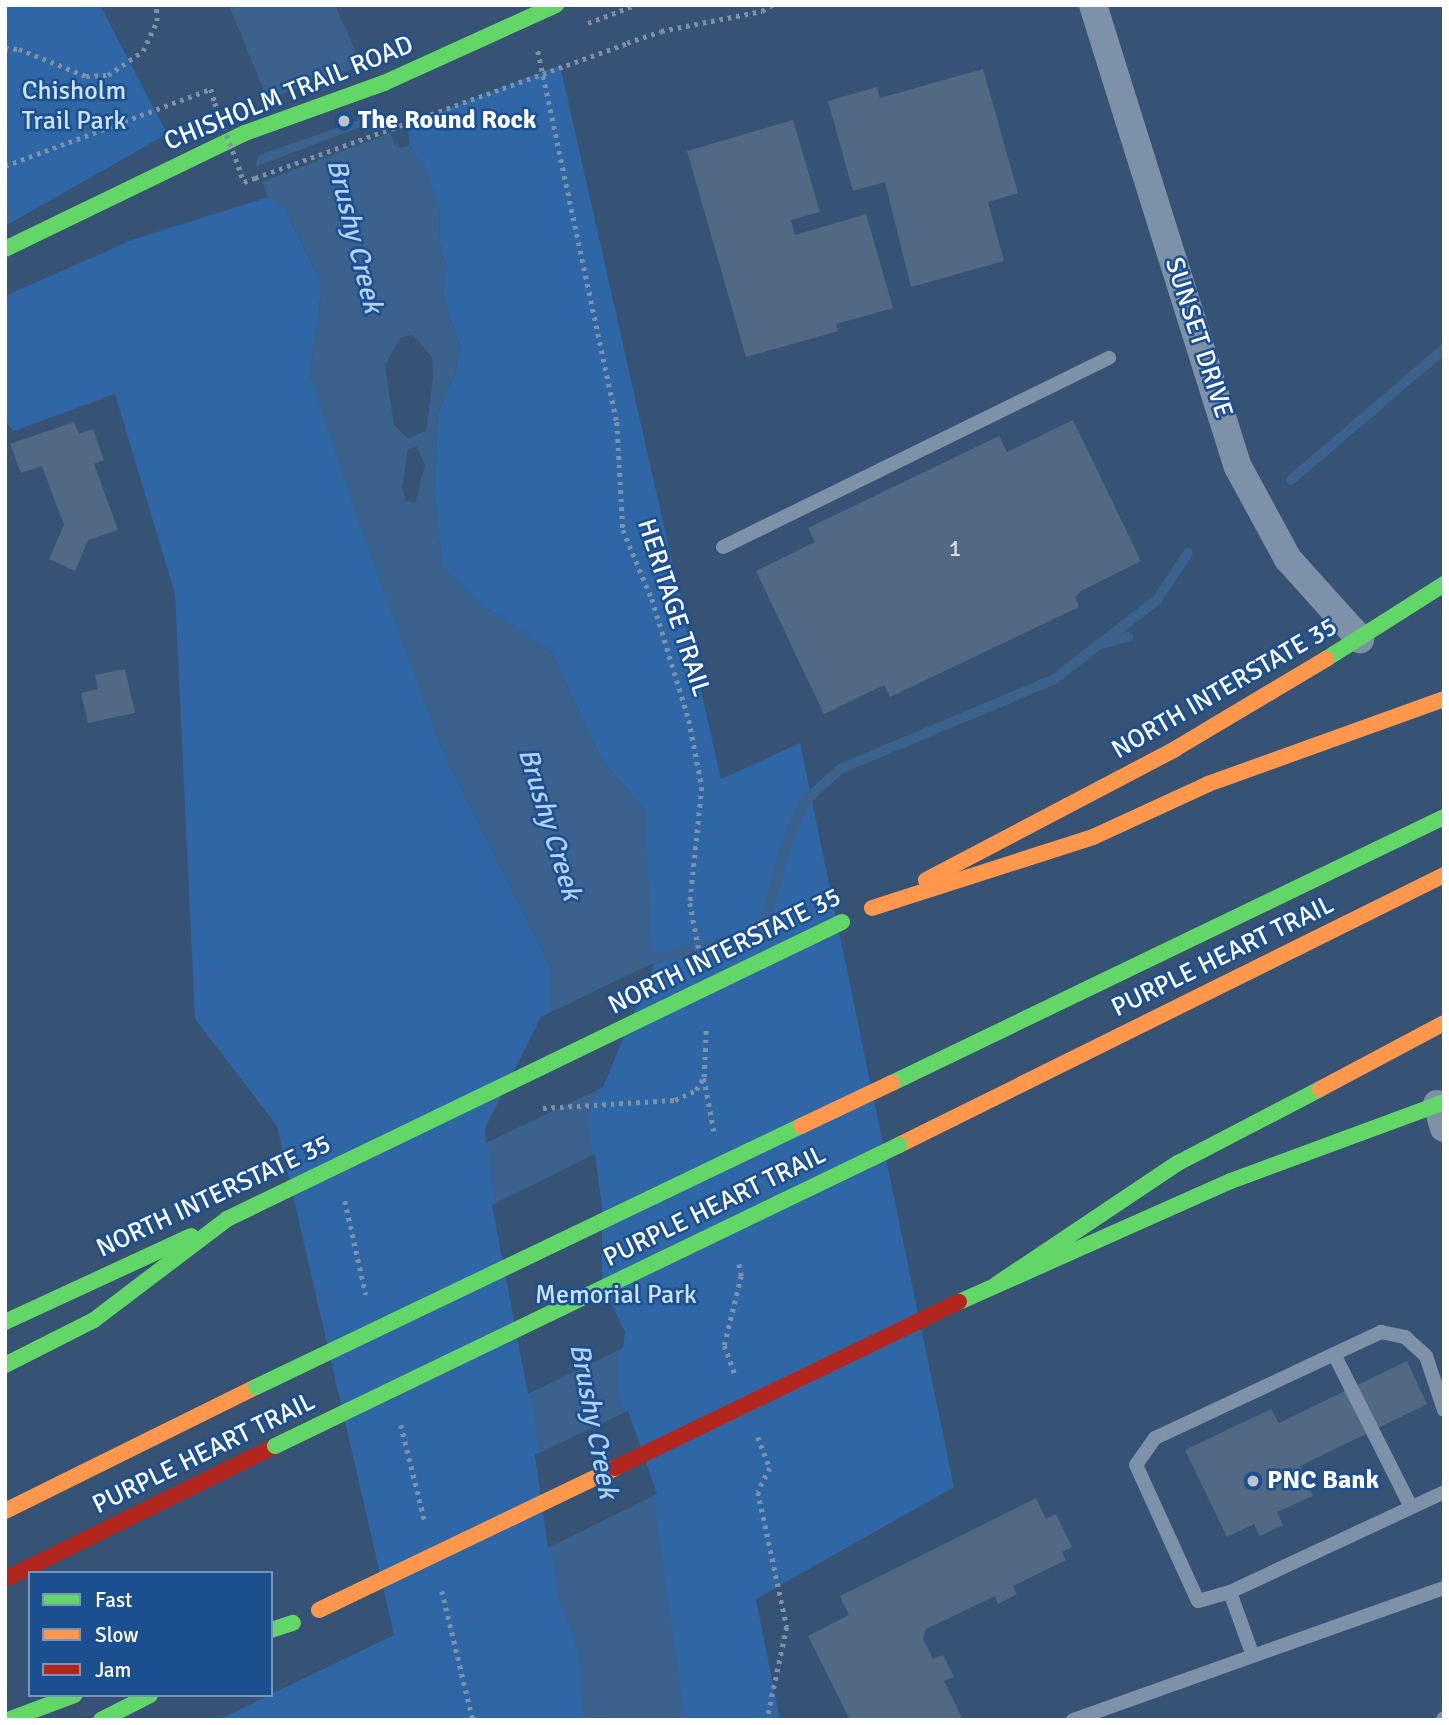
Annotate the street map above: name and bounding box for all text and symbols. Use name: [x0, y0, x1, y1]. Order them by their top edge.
street label: CHISHOLM TRAIL ROAD: [160, 30, 418, 158]
park label: Chisholm Trail Park: [22, 76, 126, 138]
place label: The Round Rock: [358, 105, 536, 137]
marker: The Round Rock: [336, 113, 352, 129]
water label: Brushy Creek: [320, 156, 390, 316]
street label: SUNSET DRIVE: [1157, 254, 1239, 422]
street label: HERITAGE TRAIL: [630, 515, 716, 701]
house number: 1: [949, 535, 961, 563]
street label: NORTH INTERSTATE 35: [1107, 612, 1343, 766]
water label: Brushy Creek: [511, 744, 589, 904]
street label: NORTH INTERSTATE 35: [604, 882, 846, 1022]
street label: PURPLE HEART TRAIL: [1107, 890, 1339, 1024]
street label: NORTH INTERSTATE 35: [92, 1129, 336, 1265]
street label: PURPLE HEART TRAIL: [599, 1140, 831, 1274]
park label: Memorial Park: [535, 1280, 697, 1312]
water label: Brushy Creek: [563, 1341, 625, 1501]
street label: PURPLE HEART TRAIL: [88, 1387, 320, 1521]
place label: PNC Bank: [1267, 1465, 1379, 1497]
marker: PNC Bank: [1245, 1473, 1261, 1489]
legend: [28, 1571, 273, 1697]
text: Fast: [95, 1587, 132, 1613]
text: Slow: [95, 1622, 139, 1648]
text: Jam: [95, 1657, 131, 1683]

